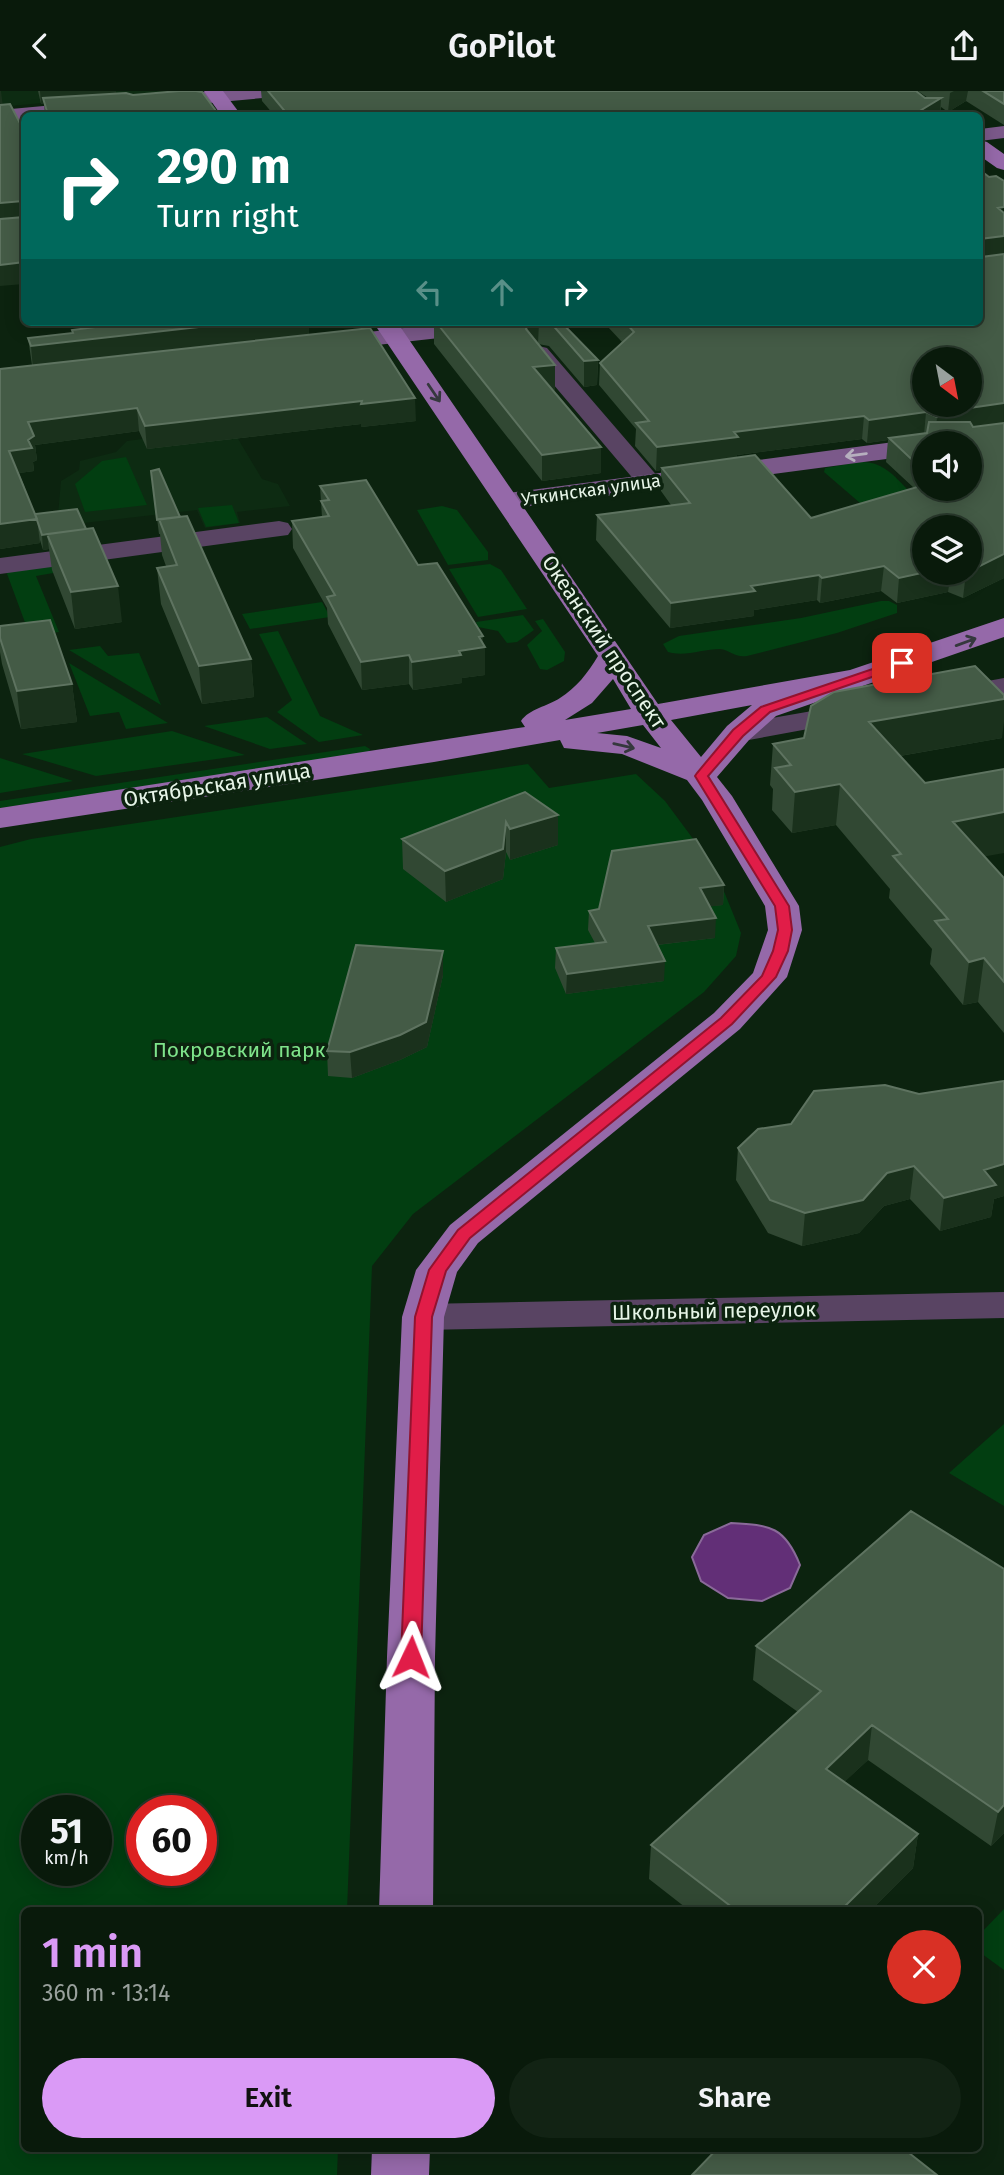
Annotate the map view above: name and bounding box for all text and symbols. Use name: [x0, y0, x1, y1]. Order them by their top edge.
icon: back: [21, 27, 59, 65]
text: GoPilot: [448, 27, 556, 65]
icon: share: [945, 27, 983, 65]
text: 290 m: [157, 137, 291, 196]
icon: right: [42, 140, 133, 231]
text: Turn right: [157, 197, 299, 235]
icon: left: [410, 273, 448, 311]
icon: ahead: [483, 273, 521, 311]
icon: right: [556, 273, 594, 311]
north arrow: [912, 347, 982, 417]
map controls: [912, 347, 982, 585]
one-way arrow: [427, 383, 441, 402]
button: sound: [912, 431, 982, 501]
one-way arrow: [845, 449, 868, 462]
street label: Уткинская улица: [520, 469, 662, 511]
button: layers: [912, 515, 982, 585]
street label: Океанский проспект: [536, 550, 672, 734]
pin: [872, 633, 932, 693]
one-way arrow: [955, 635, 977, 647]
icon: arrive: [883, 644, 921, 682]
one-way arrow: [612, 740, 634, 753]
street label: Октябрьская улица: [122, 757, 312, 813]
park label: Покровский парк: [153, 1037, 325, 1063]
street label: Школьный переулок: [612, 1296, 816, 1326]
position arrow: [374, 1620, 448, 1694]
speed limit sign: 60: [126, 1795, 217, 1886]
text: 51: [50, 1810, 83, 1852]
text: km/h: [44, 1847, 89, 1869]
text: 1 min: [42, 1928, 143, 1978]
button: close: [887, 1930, 961, 2004]
text: 360 m · 13:14: [42, 1979, 170, 2007]
button: Exit: [42, 2058, 495, 2138]
button: Share: [509, 2058, 961, 2138]

